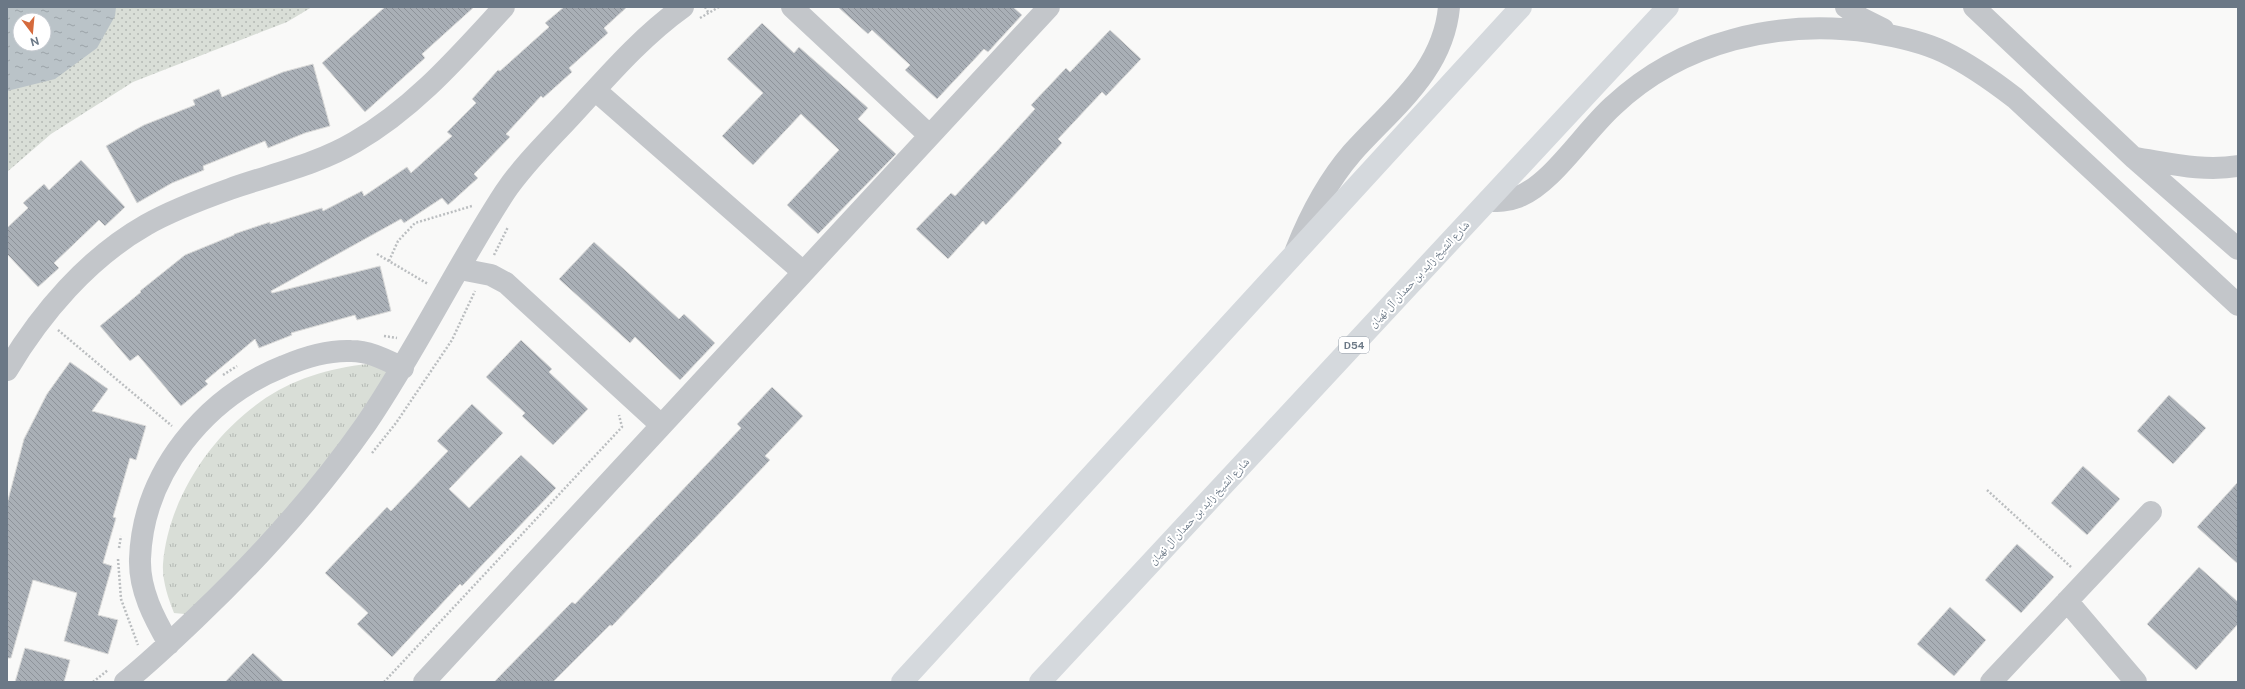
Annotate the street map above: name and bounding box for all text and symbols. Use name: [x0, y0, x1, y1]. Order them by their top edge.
north arrow: [12, 12, 52, 52]
text: N: [29, 35, 41, 49]
street label: شارع الشيخ زايد بن حمدان آل نهيان: [1366, 218, 1472, 330]
road number: D54: [1339, 337, 1369, 353]
street label: شارع الشيخ زايد بن حمدان آل نهيان: [1146, 455, 1252, 567]

